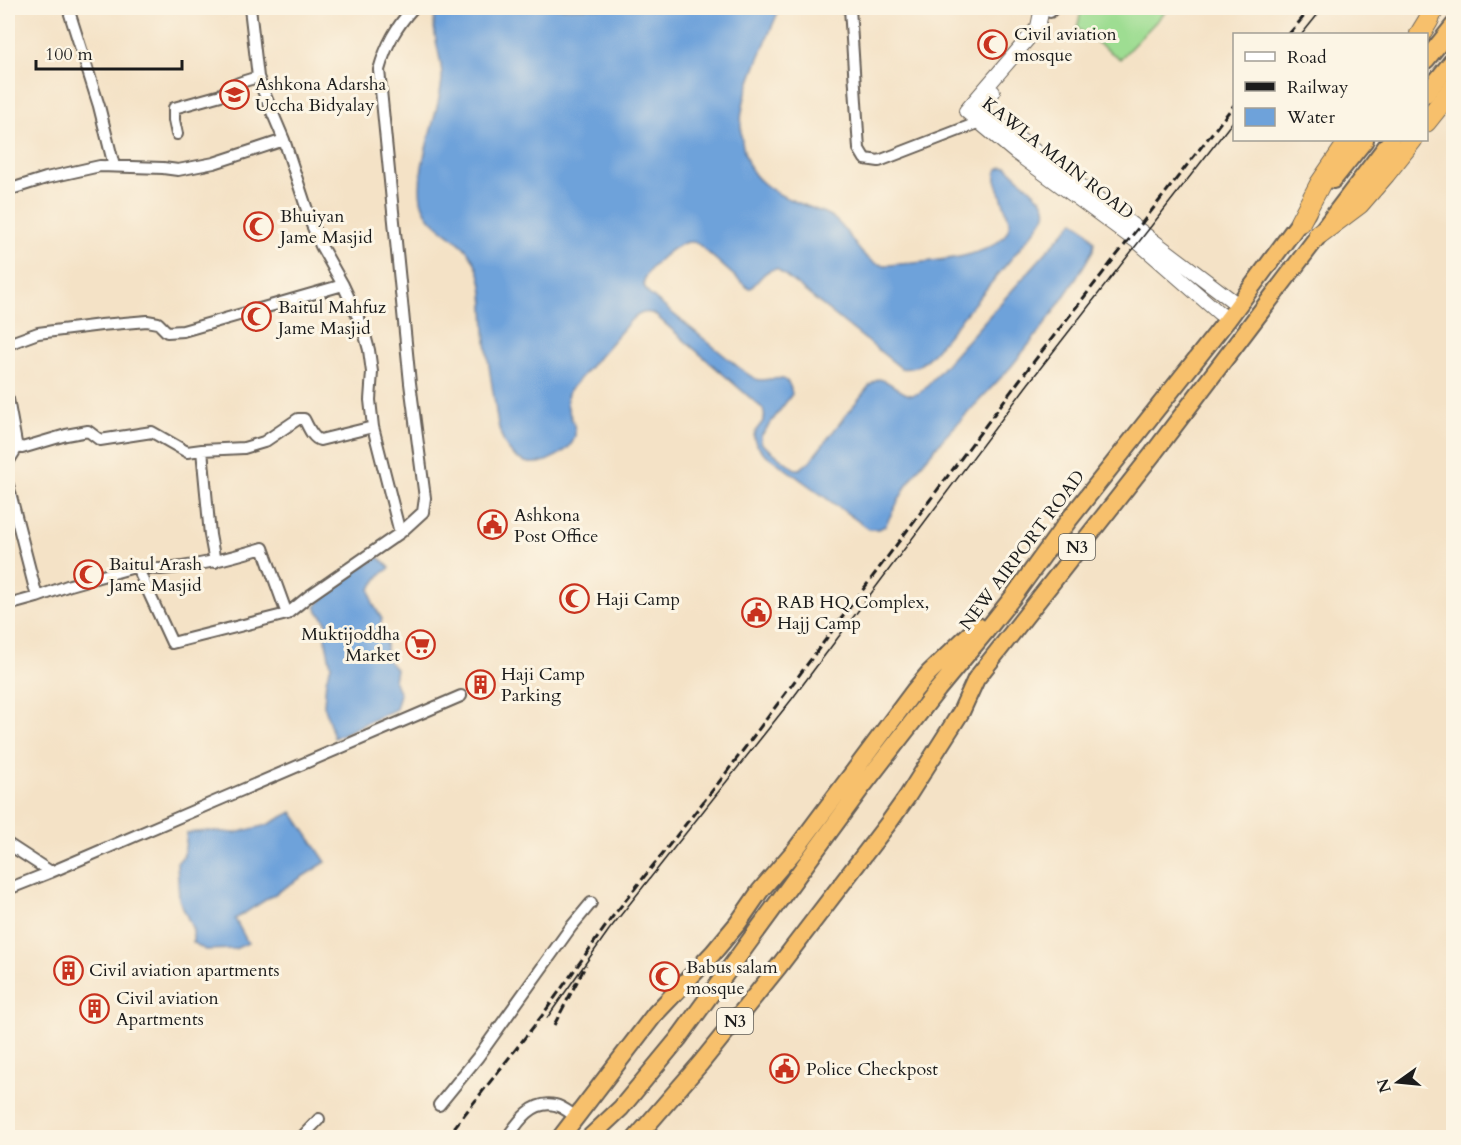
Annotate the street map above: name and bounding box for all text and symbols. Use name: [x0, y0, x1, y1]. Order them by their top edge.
place label: Civil aviation mosque: [1014, 22, 1118, 68]
mosque icon: Civil aviation mosque: [977, 28, 1009, 60]
scale bar: [36, 33, 182, 71]
legend: [1233, 33, 1428, 141]
text: 100 m: [45, 42, 93, 67]
text: Road: [1287, 45, 1327, 70]
place label: Ashkona Adarsha Uccha Bidyalay: [255, 72, 387, 118]
text: Railway: [1287, 75, 1349, 100]
school or university icon: Ashkona Adarsha Uccha Bidyalay: [218, 78, 250, 110]
street label: KAWLA MAIN ROAD: [977, 91, 1139, 226]
text: Water: [1286, 105, 1336, 130]
place label: Bhuiyan Jame Masjid: [277, 204, 373, 250]
mosque icon: Bhuiyan Jame Masjid: [243, 210, 275, 242]
place label: Baitul Mahfuz Jame Masjid: [275, 295, 386, 341]
mosque icon: Baitul Mahfuz Jame Masjid: [241, 301, 273, 333]
street label: NEW AIRPORT ROAD: [954, 465, 1091, 636]
place label: Ashkona Post Office: [514, 503, 598, 549]
public building icon: Ashkona Post Office: [477, 509, 509, 541]
road number: N3: [1059, 534, 1095, 560]
place label: Baitul Arash Jame Masjid: [106, 552, 202, 598]
mosque icon: Baitul Arash Jame Masjid: [72, 558, 104, 590]
mosque icon: Haji Camp: [559, 583, 591, 615]
place label: Haji Camp: [596, 587, 680, 612]
place label: RAB HQ Complex, Hajj Camp: [777, 590, 929, 636]
public building icon: RAB HQ Complex, Hajj Camp: [740, 596, 772, 628]
place label: Muktijoddha Market: [301, 622, 400, 668]
supermarket icon: Muktijoddha Market: [405, 628, 437, 660]
place label: Haji Camp Parking: [501, 662, 585, 708]
building icon: Haji Camp Parking: [464, 668, 496, 700]
building icon: Civil aviation apartments: [52, 954, 84, 986]
place label: Babus salam mosque: [686, 955, 779, 1001]
place label: Civil aviation apartments: [89, 958, 279, 983]
mosque icon: Babus salam mosque: [649, 961, 681, 993]
place label: Civil aviation Apartments: [116, 986, 220, 1032]
building icon: Civil aviation Apartments: [79, 992, 111, 1024]
road number: N3: [717, 1008, 753, 1034]
north arrow: [1368, 1052, 1428, 1112]
public building icon: Police Checkpost: [769, 1053, 801, 1085]
place label: Police Checkpost: [806, 1057, 938, 1082]
text: N: [1372, 1076, 1397, 1095]

